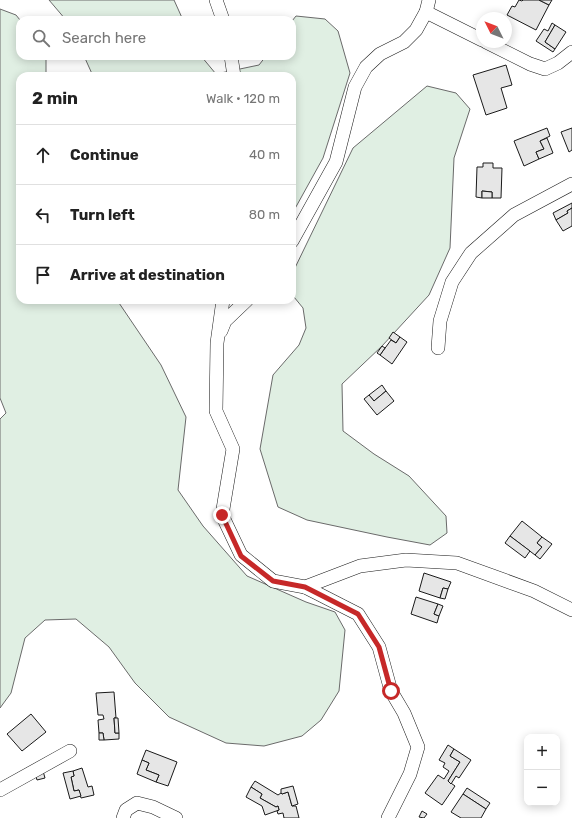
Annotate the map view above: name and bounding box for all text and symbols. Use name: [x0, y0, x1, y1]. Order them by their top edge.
north arrow: [476, 12, 512, 48]
search box: [16, 16, 296, 60]
icon: search: [30, 27, 52, 49]
text: Search here: [62, 29, 146, 47]
text: 2 min: [32, 88, 78, 108]
text: Walk · 120 m: [206, 91, 280, 106]
icon: ahead: [32, 144, 54, 166]
text: Continue: [70, 146, 139, 164]
text: 40 m: [249, 147, 280, 162]
icon: left: [32, 204, 54, 226]
text: Turn left: [70, 206, 135, 224]
text: 80 m: [249, 207, 280, 222]
icon: arrive: [32, 264, 54, 286]
text: Arrive at destination: [70, 266, 225, 284]
route end: [213, 506, 231, 524]
route start: [382, 682, 400, 700]
map controls: [524, 734, 560, 806]
button: +: [524, 734, 560, 770]
button: −: [524, 770, 560, 806]

